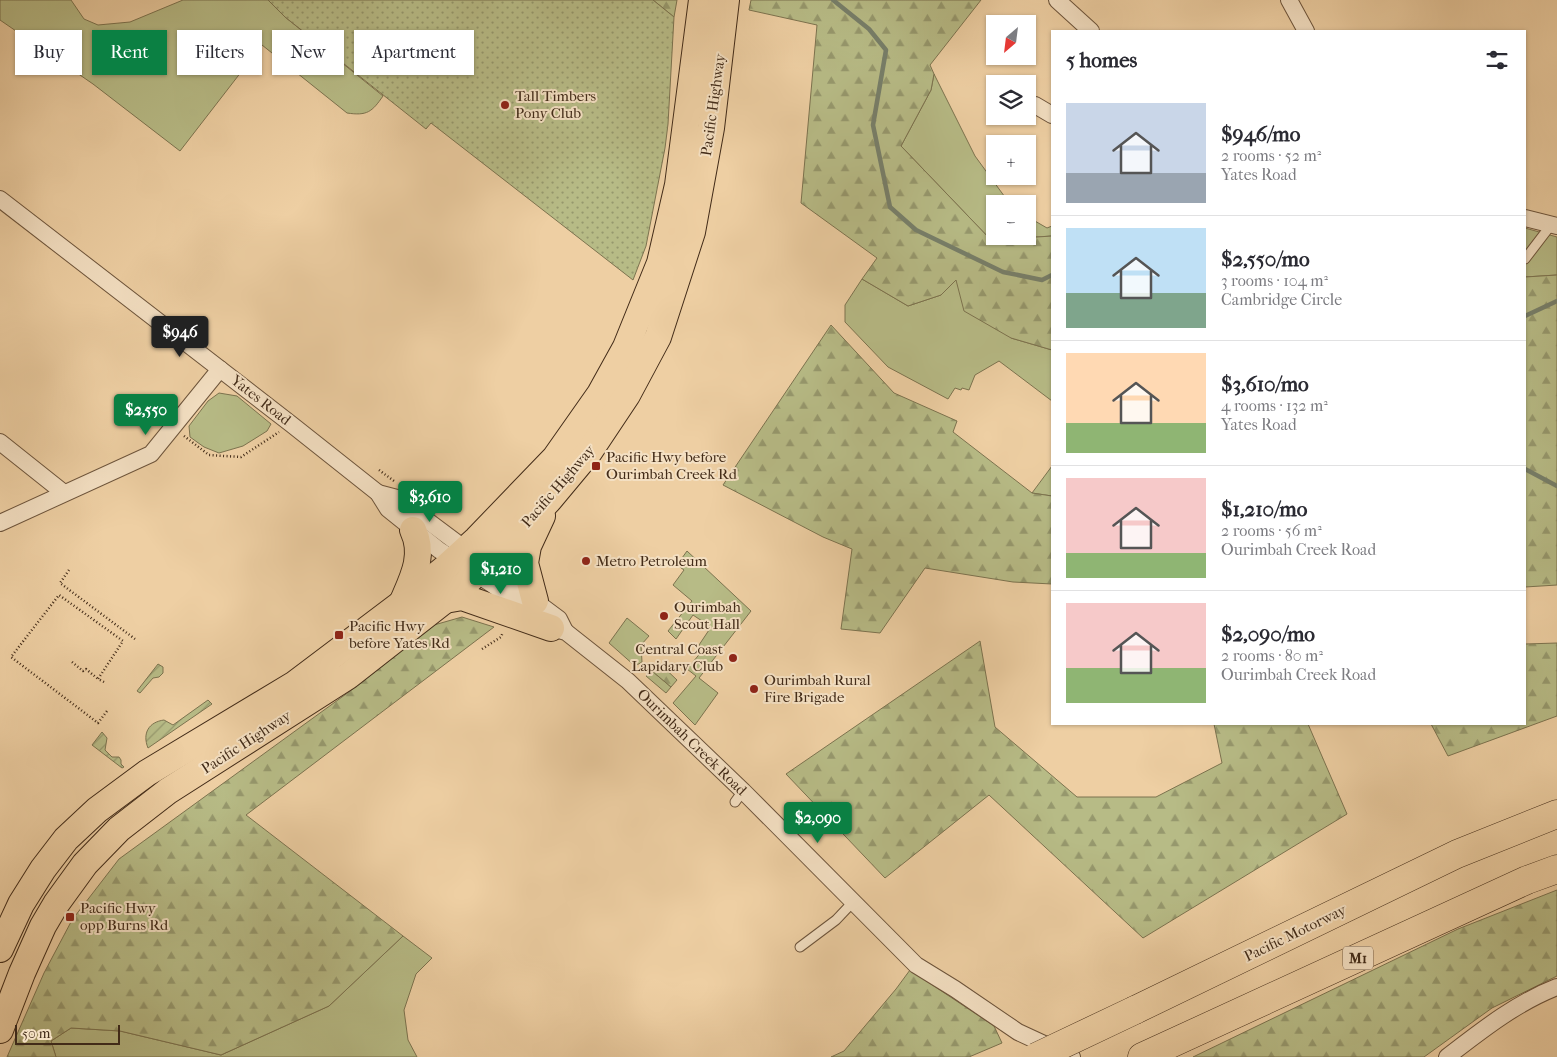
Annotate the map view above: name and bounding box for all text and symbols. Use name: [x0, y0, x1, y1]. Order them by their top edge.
north arrow: [986, 15, 1036, 65]
map controls: [986, 15, 1036, 245]
chip: Buy: [15, 30, 82, 75]
chip: Rent: [92, 30, 167, 75]
chip: Filters: [177, 30, 262, 75]
chip: New: [272, 30, 344, 75]
chip: Apartment: [354, 30, 474, 75]
icon: filters: [1483, 46, 1511, 74]
text: 5 homes: [1066, 48, 1137, 72]
street label: Pacific Highway: [697, 52, 729, 157]
button: layers: [986, 75, 1036, 125]
place label: Tall Timbers Pony Club: [515, 87, 597, 122]
marker: Tall Timbers Pony Club: [499, 99, 511, 111]
text: $946/mo: [1221, 122, 1300, 146]
icon: home: [1106, 123, 1166, 183]
button: +: [986, 135, 1036, 185]
text: 2 rooms · 52 m²: [1221, 146, 1321, 165]
text: Yates Road: [1221, 165, 1297, 184]
button: −: [986, 195, 1036, 245]
text: $2,550/mo: [1221, 247, 1310, 271]
icon: home: [1106, 248, 1166, 308]
text: 3 rooms · 104 m²: [1221, 271, 1328, 290]
text: Cambridge Circle: [1221, 290, 1342, 309]
pin: $946: [150, 316, 210, 358]
text: $946: [162, 322, 198, 341]
street label: Yates Road: [227, 370, 295, 429]
text: $3,610/mo: [1221, 372, 1309, 396]
icon: home: [1106, 373, 1166, 433]
pin: $2,550: [105, 394, 187, 436]
text: 4 rooms · 132 m²: [1221, 396, 1328, 415]
text: $2,550: [125, 400, 167, 419]
text: Yates Road: [1221, 415, 1297, 434]
street label: Pacific Highway: [517, 440, 599, 531]
place label: Pacific Hwy before Ourimbah Creek Rd: [606, 448, 738, 483]
marker: Pacific Hwy before Ourimbah Creek Rd: [590, 460, 602, 472]
pin: $3,610: [389, 480, 471, 523]
text: $3,610: [409, 487, 451, 506]
text: $1,210/mo: [1221, 497, 1307, 521]
icon: home: [1106, 498, 1166, 558]
text: 2 rooms · 56 m²: [1221, 521, 1322, 540]
text: Ourimbah Creek Road: [1221, 540, 1376, 559]
pin: $1,210: [460, 552, 542, 595]
place label: Metro Petroleum: [596, 552, 708, 570]
marker: Metro Petroleum: [580, 555, 592, 567]
text: $1,210: [481, 559, 521, 578]
place label: Ourimbah Scout Hall: [674, 598, 741, 633]
marker: Ourimbah Scout Hall: [658, 610, 670, 622]
place label: Pacific Hwy before Yates Rd: [348, 617, 451, 652]
text: $2,090/mo: [1221, 622, 1315, 646]
icon: home: [1106, 623, 1166, 683]
marker: Pacific Hwy before Yates Rd: [333, 629, 345, 641]
place label: Central Coast Lapidary Club: [631, 640, 724, 675]
text: 2 rooms · 80 m²: [1221, 646, 1323, 665]
marker: Central Coast Lapidary Club: [727, 652, 739, 664]
text: Ourimbah Creek Road: [1221, 665, 1376, 684]
place label: Ourimbah Rural Fire Brigade: [764, 671, 871, 706]
marker: Ourimbah Rural Fire Brigade: [748, 683, 760, 695]
street label: Ourimbah Creek Road: [633, 685, 751, 800]
street label: Pacific Highway: [198, 706, 295, 778]
pin: $2,090: [777, 802, 859, 844]
text: $2,090: [795, 808, 841, 827]
place label: Pacific Hwy opp Burns Rd: [80, 899, 169, 934]
street label: Pacific Motorway: [1241, 900, 1350, 965]
marker: Pacific Hwy opp Burns Rd: [64, 911, 76, 923]
road number: M1: [1343, 946, 1373, 970]
scale bar: [15, 1022, 120, 1045]
text: 50 m: [22, 1025, 50, 1042]

